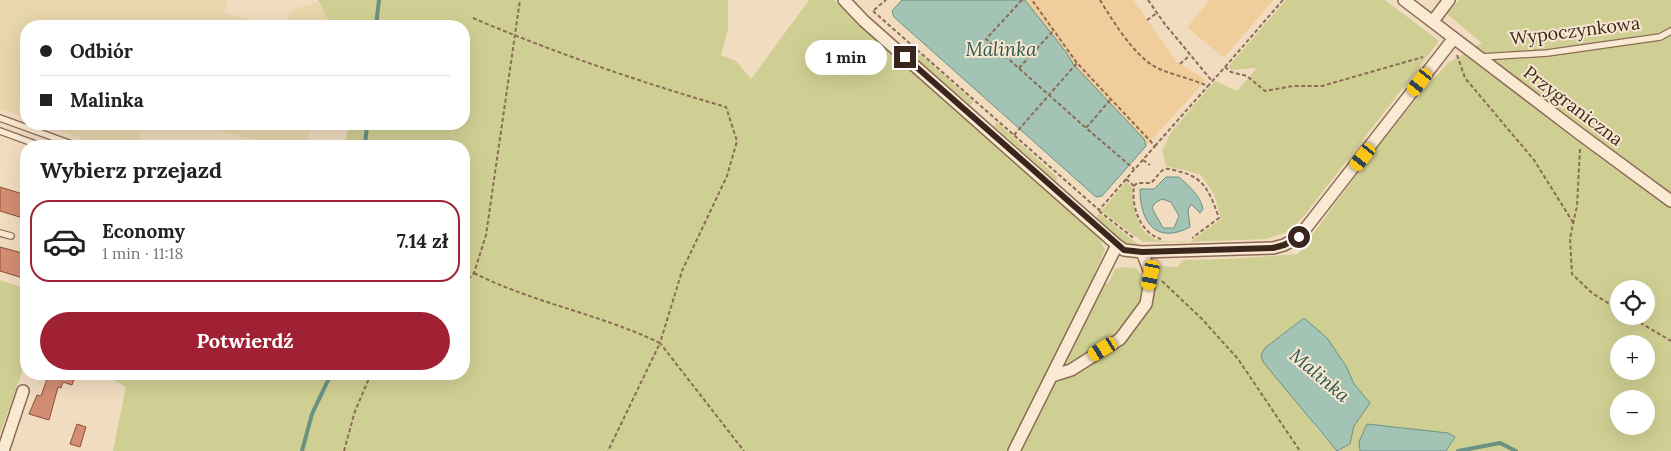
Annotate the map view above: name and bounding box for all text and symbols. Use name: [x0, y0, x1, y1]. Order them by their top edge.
street label: Wypoczynkowa: [1509, 11, 1641, 50]
water label: Malinka: [965, 37, 1037, 61]
text: Odbiór: [70, 39, 133, 63]
callout: 1 min: [805, 40, 888, 74]
route end: [894, 46, 916, 68]
text: 1 min: [826, 47, 866, 67]
street label: Przygraniczna: [1519, 61, 1628, 151]
car: [1404, 66, 1435, 98]
text: Malinka: [70, 88, 144, 112]
car: [1347, 141, 1378, 173]
text: Wybierz przejazd: [40, 156, 222, 184]
icon: car: [42, 219, 87, 264]
text: Economy: [102, 219, 185, 243]
route start: [1288, 226, 1310, 248]
text: 7.14 zł: [397, 229, 448, 253]
text: 1 min · 11:18: [102, 243, 183, 263]
car: [1140, 259, 1161, 291]
map controls: [1610, 280, 1655, 435]
button: locate: [1610, 280, 1655, 325]
button: Potwierdź: [40, 312, 450, 370]
car: [1086, 335, 1119, 363]
button: +: [1610, 335, 1655, 380]
water label: Malinka: [1285, 343, 1355, 407]
button: −: [1610, 390, 1655, 435]

